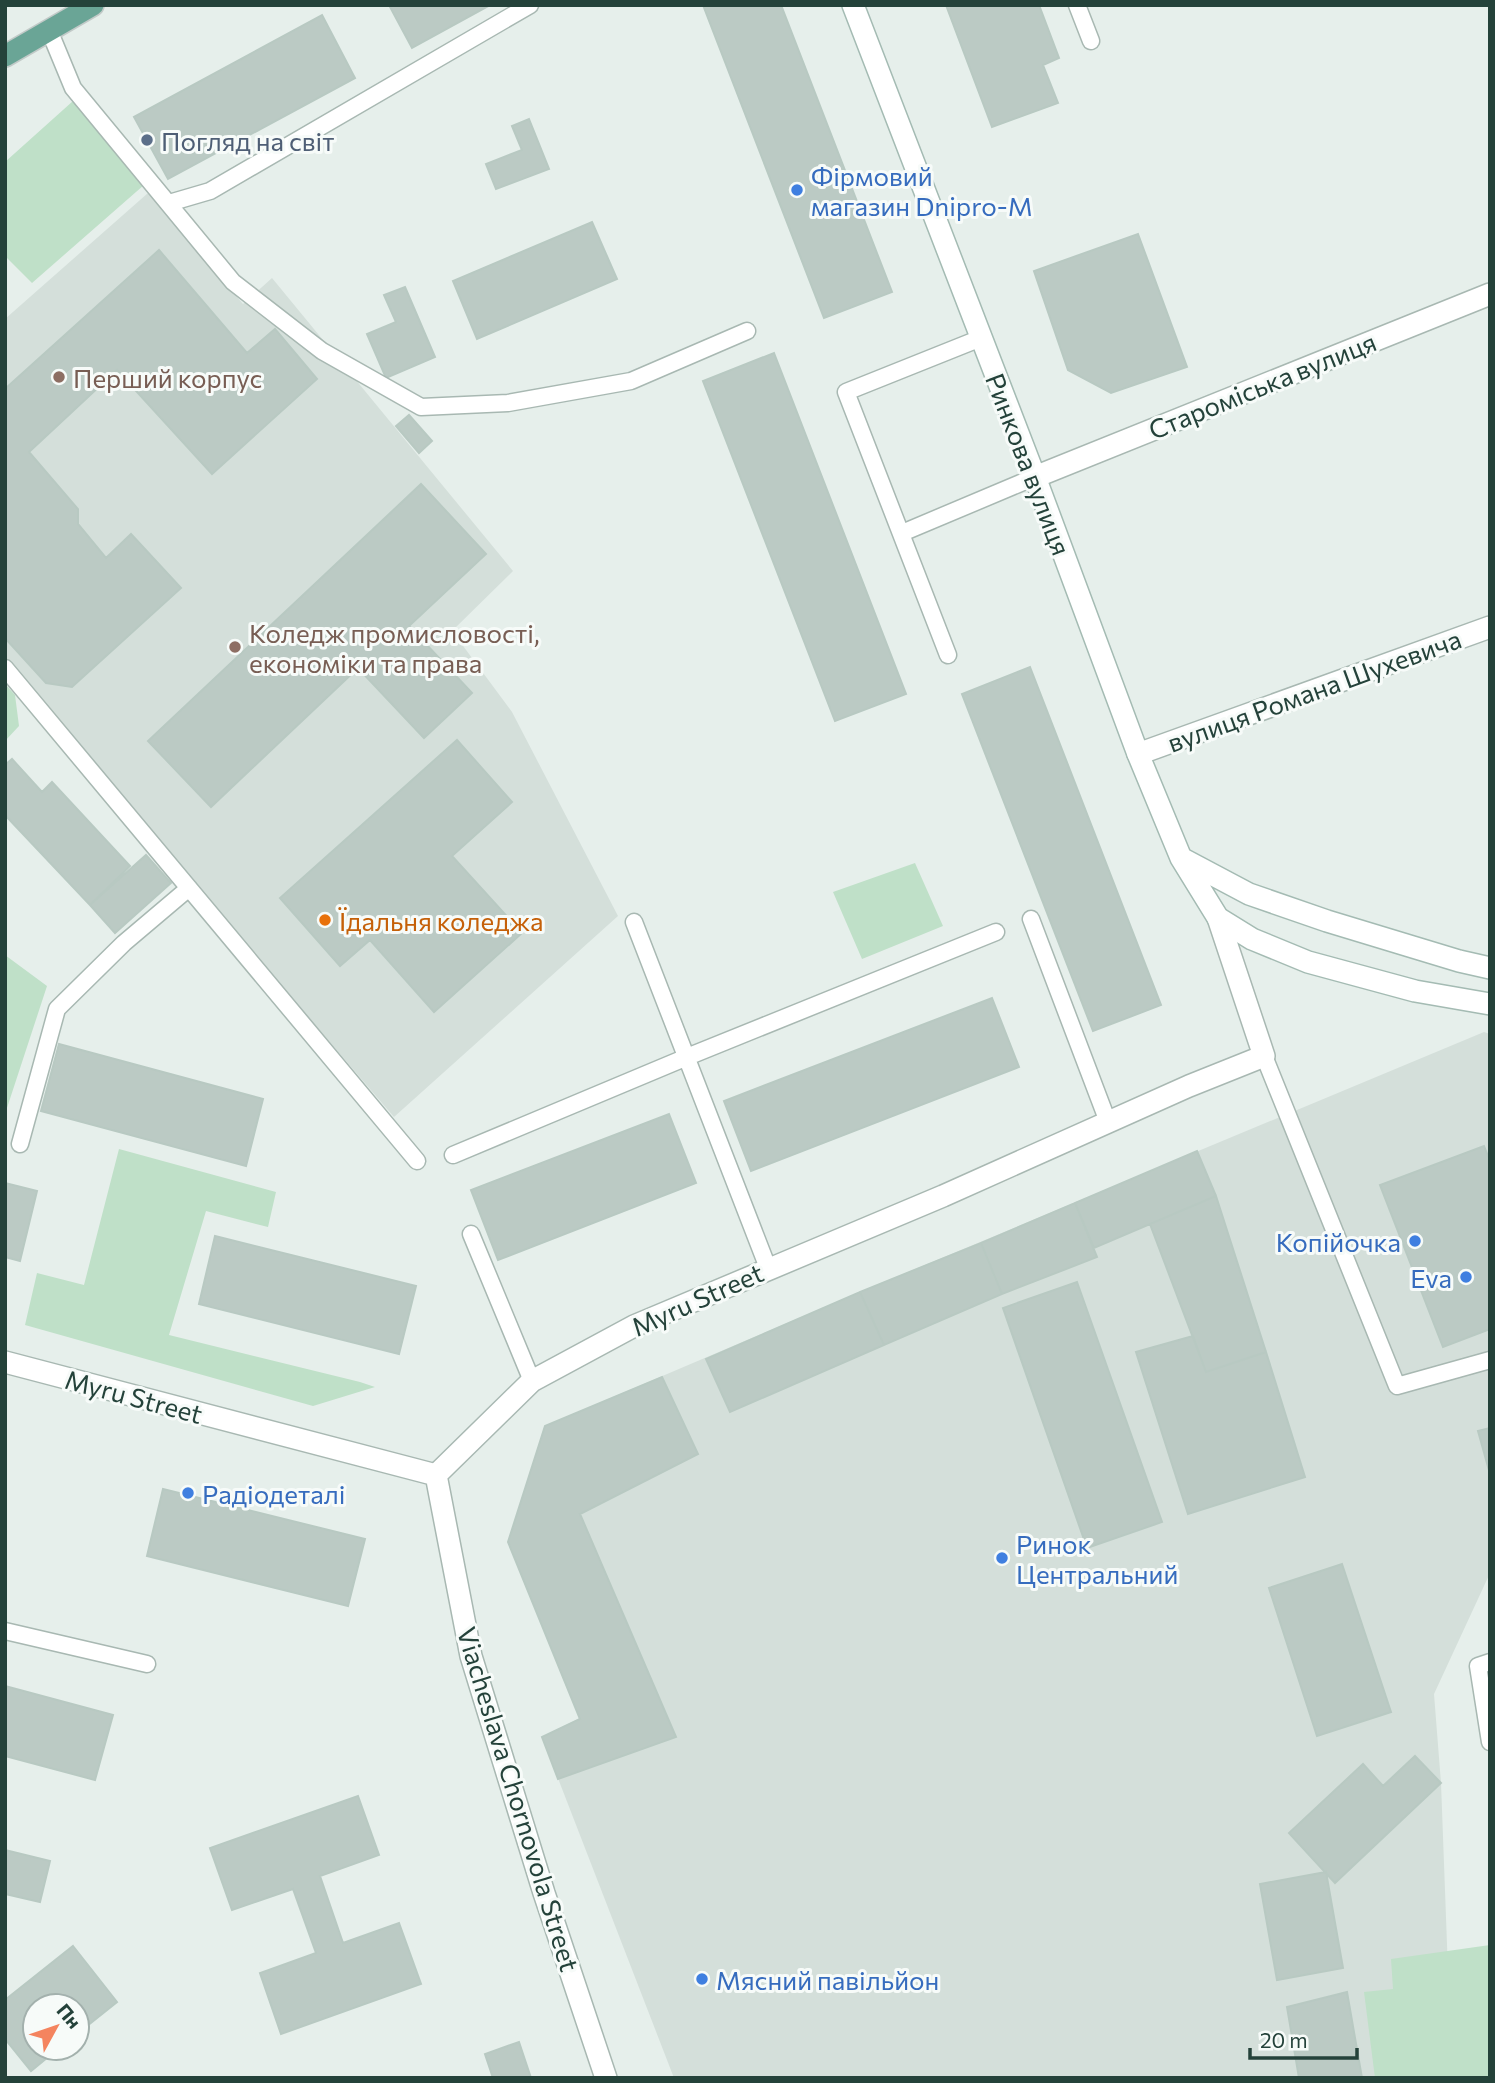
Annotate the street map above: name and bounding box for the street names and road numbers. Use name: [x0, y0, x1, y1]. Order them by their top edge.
street label: Староміська вулиця: [1144, 325, 1380, 445]
street label: Ринкова вулиця: [980, 369, 1078, 559]
street label: вулиця Романа Шухевича: [1163, 622, 1465, 758]
street label: Myru Street: [626, 1256, 768, 1342]
street label: Myru Street: [62, 1363, 206, 1429]
street label: Viacheslava Chornovola Street: [452, 1623, 586, 1975]

